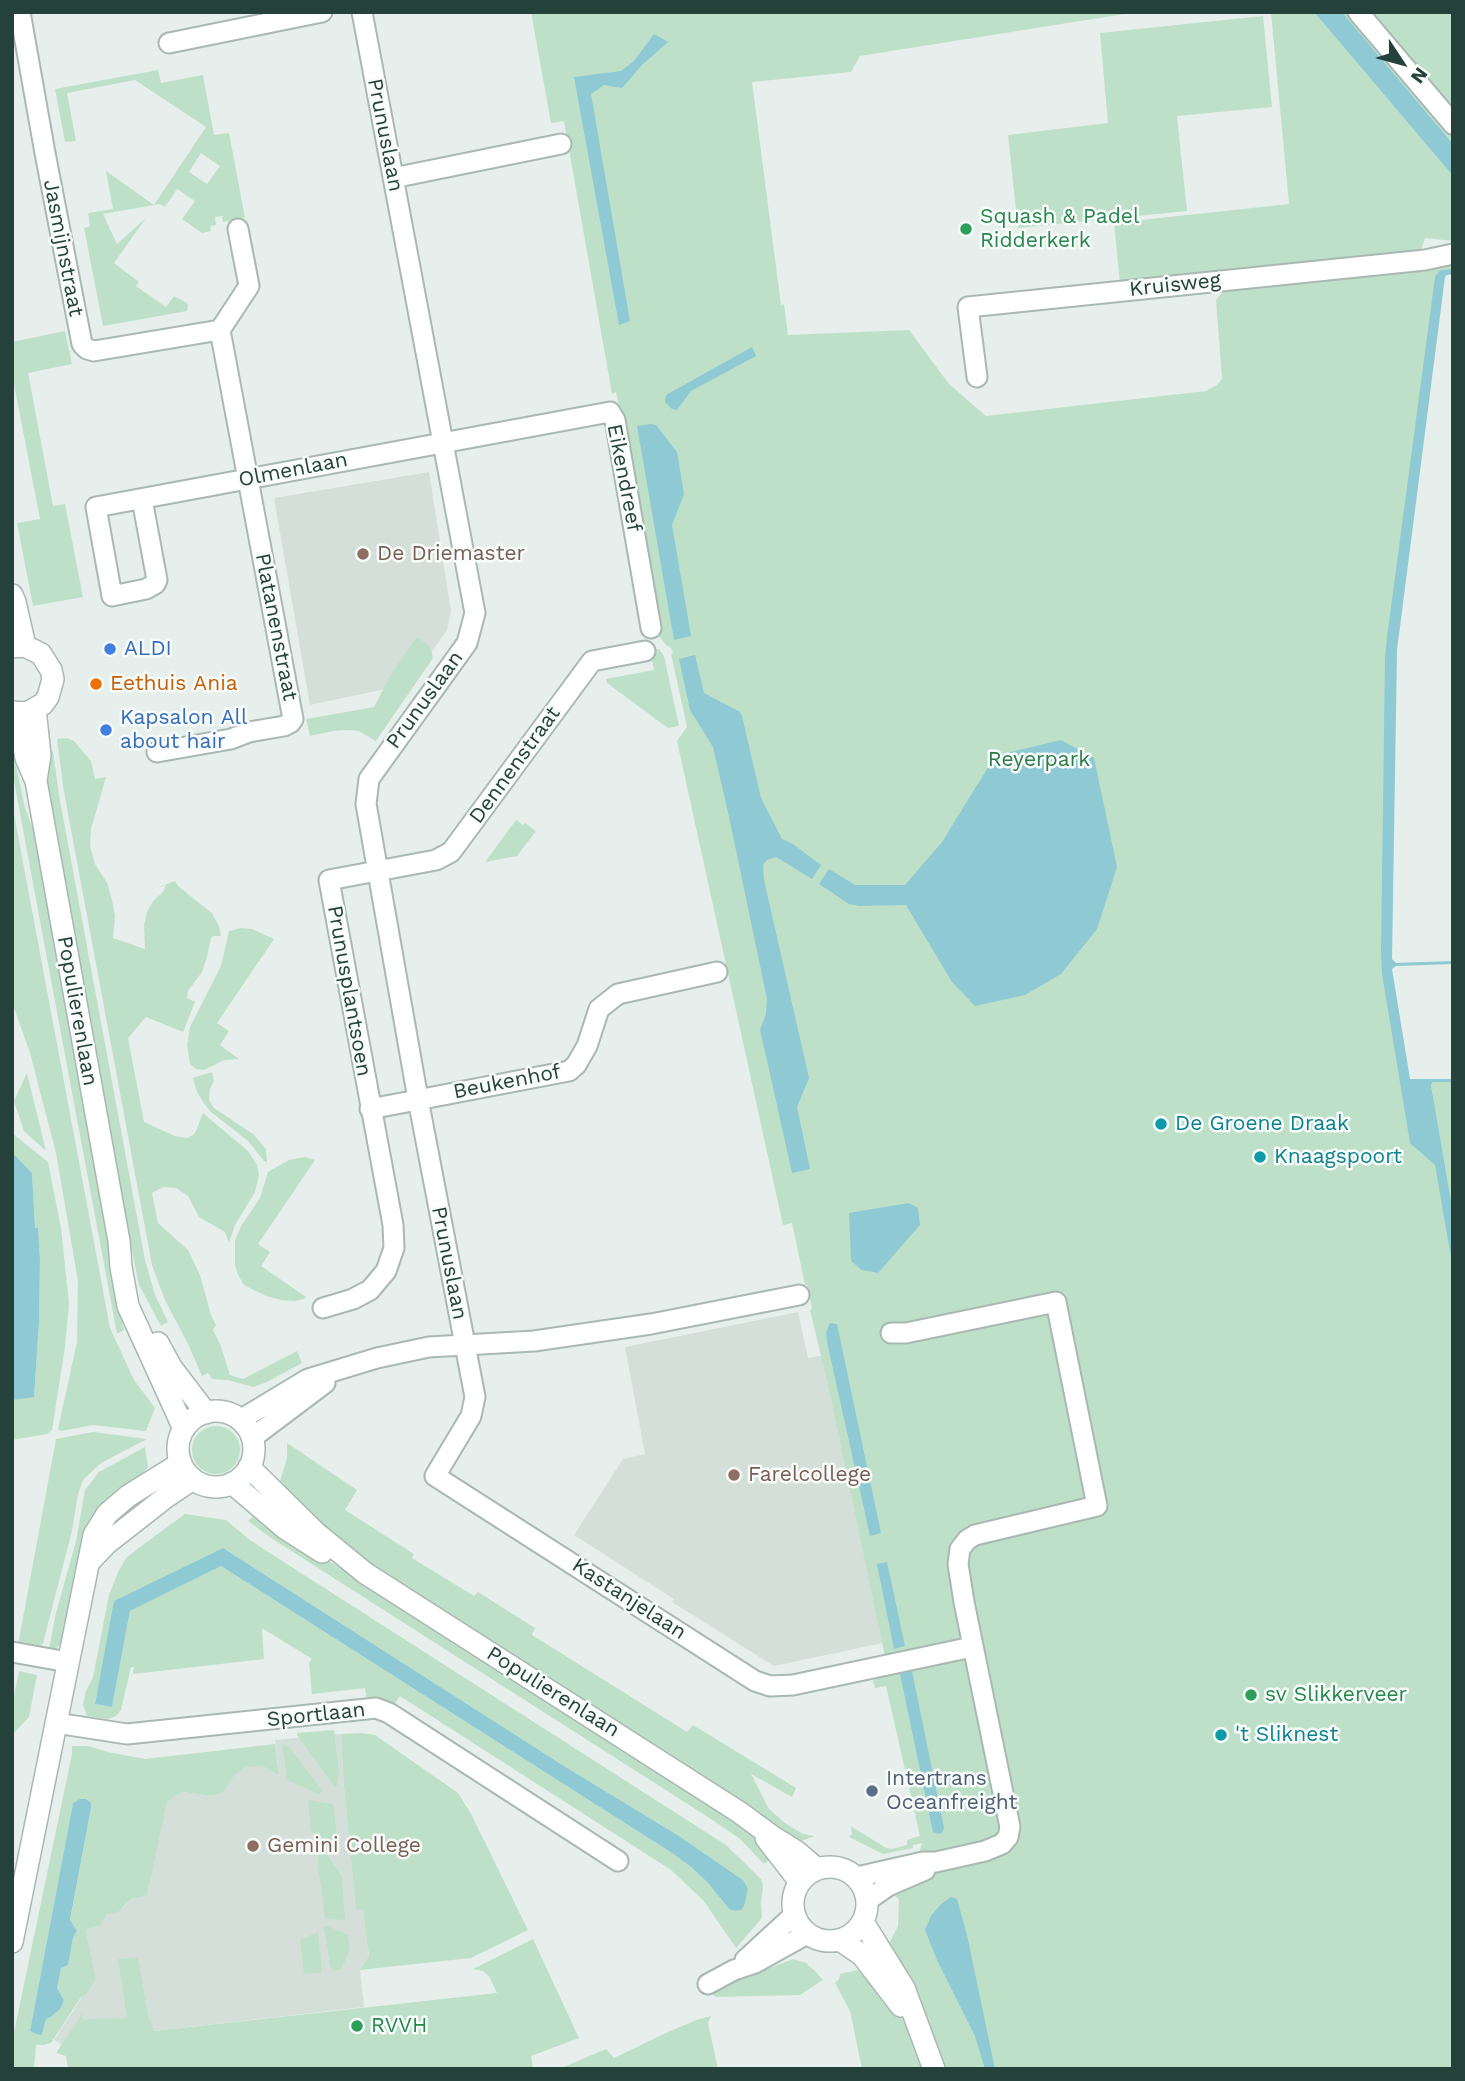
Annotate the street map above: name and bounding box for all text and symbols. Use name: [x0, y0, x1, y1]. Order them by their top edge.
north arrow: [1367, 28, 1437, 98]
text: N: [1406, 63, 1433, 88]
street label: Prunuslaan: [362, 76, 408, 194]
street label: Jasmijnstraat: [37, 177, 89, 319]
place label: Squash & Padel Ridderkerk: [980, 204, 1139, 254]
marker: Squash & Padel Ridderkerk: [958, 221, 974, 237]
street label: Kruisweg: [1128, 268, 1222, 302]
street label: Eikendreef: [601, 422, 647, 534]
street label: Olmenlaan: [236, 447, 350, 493]
place label: De Driemaster: [377, 541, 525, 567]
marker: De Driemaster: [355, 546, 371, 562]
street label: Platanenstraat: [249, 551, 303, 703]
place label: ALDI: [124, 636, 172, 662]
marker: ALDI: [102, 641, 118, 657]
street label: Prunuslaan: [381, 646, 469, 754]
place label: Eethuis Ania: [110, 671, 238, 697]
marker: Eethuis Ania: [88, 676, 104, 692]
street label: Dennenstraat: [464, 702, 566, 828]
place label: Kapsalon All about hair: [120, 705, 247, 755]
marker: Kapsalon All about hair: [98, 722, 114, 738]
park label: Reyerpark: [988, 747, 1090, 773]
street label: Prunusplantsoen: [322, 903, 376, 1079]
street label: Populierenlaan: [51, 934, 103, 1088]
street label: Beukenhof: [451, 1059, 563, 1105]
place label: De Groene Draak: [1175, 1111, 1349, 1137]
marker: De Groene Draak: [1153, 1116, 1169, 1132]
place label: Knaagspoort: [1274, 1144, 1402, 1170]
marker: Knaagspoort: [1252, 1149, 1268, 1165]
street label: Prunuslaan: [426, 1204, 472, 1322]
place label: Farelcollege: [748, 1462, 871, 1488]
marker: Farelcollege: [726, 1467, 742, 1483]
street label: Kastanjelaan: [567, 1553, 691, 1645]
street label: Populierenlaan: [482, 1641, 624, 1743]
place label: sv Slikkerveer: [1265, 1682, 1407, 1708]
marker: sv Slikkerveer: [1243, 1687, 1259, 1703]
street label: Sportlaan: [265, 1697, 367, 1733]
place label: 't Sliknest: [1235, 1722, 1338, 1748]
marker: 't Sliknest: [1213, 1727, 1229, 1743]
place label: Intertrans Oceanfreight: [886, 1766, 1017, 1816]
marker: Intertrans Oceanfreight: [864, 1783, 880, 1799]
place label: Gemini College: [267, 1833, 421, 1859]
marker: Gemini College: [245, 1838, 261, 1854]
place label: RVVH: [371, 2013, 427, 2039]
marker: RVVH: [349, 2018, 365, 2034]

